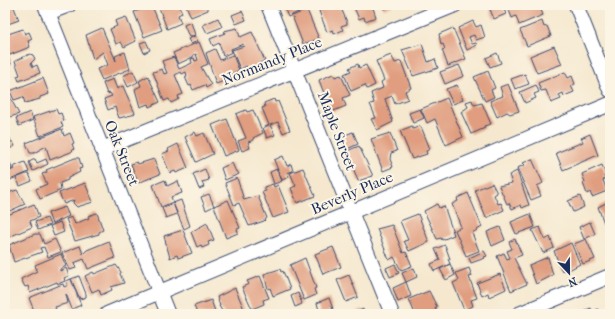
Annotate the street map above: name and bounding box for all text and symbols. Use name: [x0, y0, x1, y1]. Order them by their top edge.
street label: Normandy Place: [219, 33, 325, 89]
street label: Maple Street: [314, 89, 360, 174]
street label: Oak Street: [101, 117, 144, 189]
street label: Beverly Place: [308, 167, 396, 218]
north arrow: [549, 253, 589, 293]
text: N: [566, 274, 579, 290]

